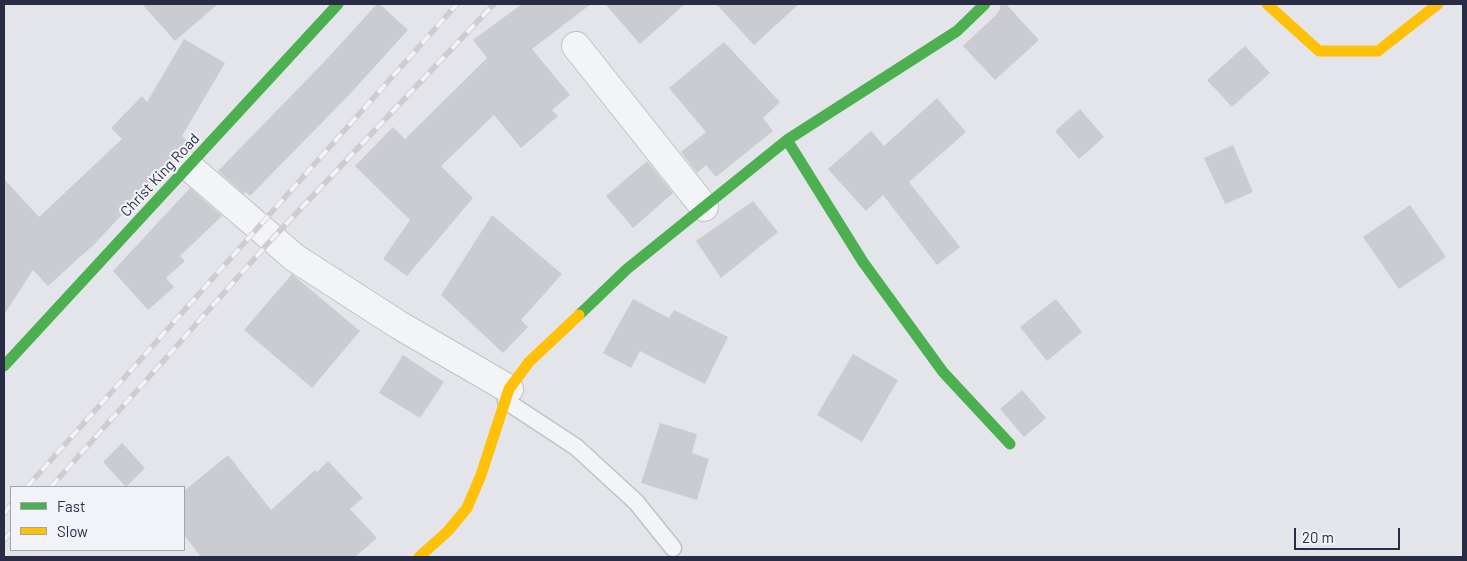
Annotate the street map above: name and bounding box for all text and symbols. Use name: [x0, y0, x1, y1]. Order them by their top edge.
street label: Christ King Road: [117, 130, 203, 220]
legend: [10, 486, 185, 551]
text: Fast: [57, 497, 85, 515]
scale bar: [1297, 518, 1403, 550]
text: Slow: [57, 522, 88, 540]
text: 20 m: [1302, 528, 1334, 546]

